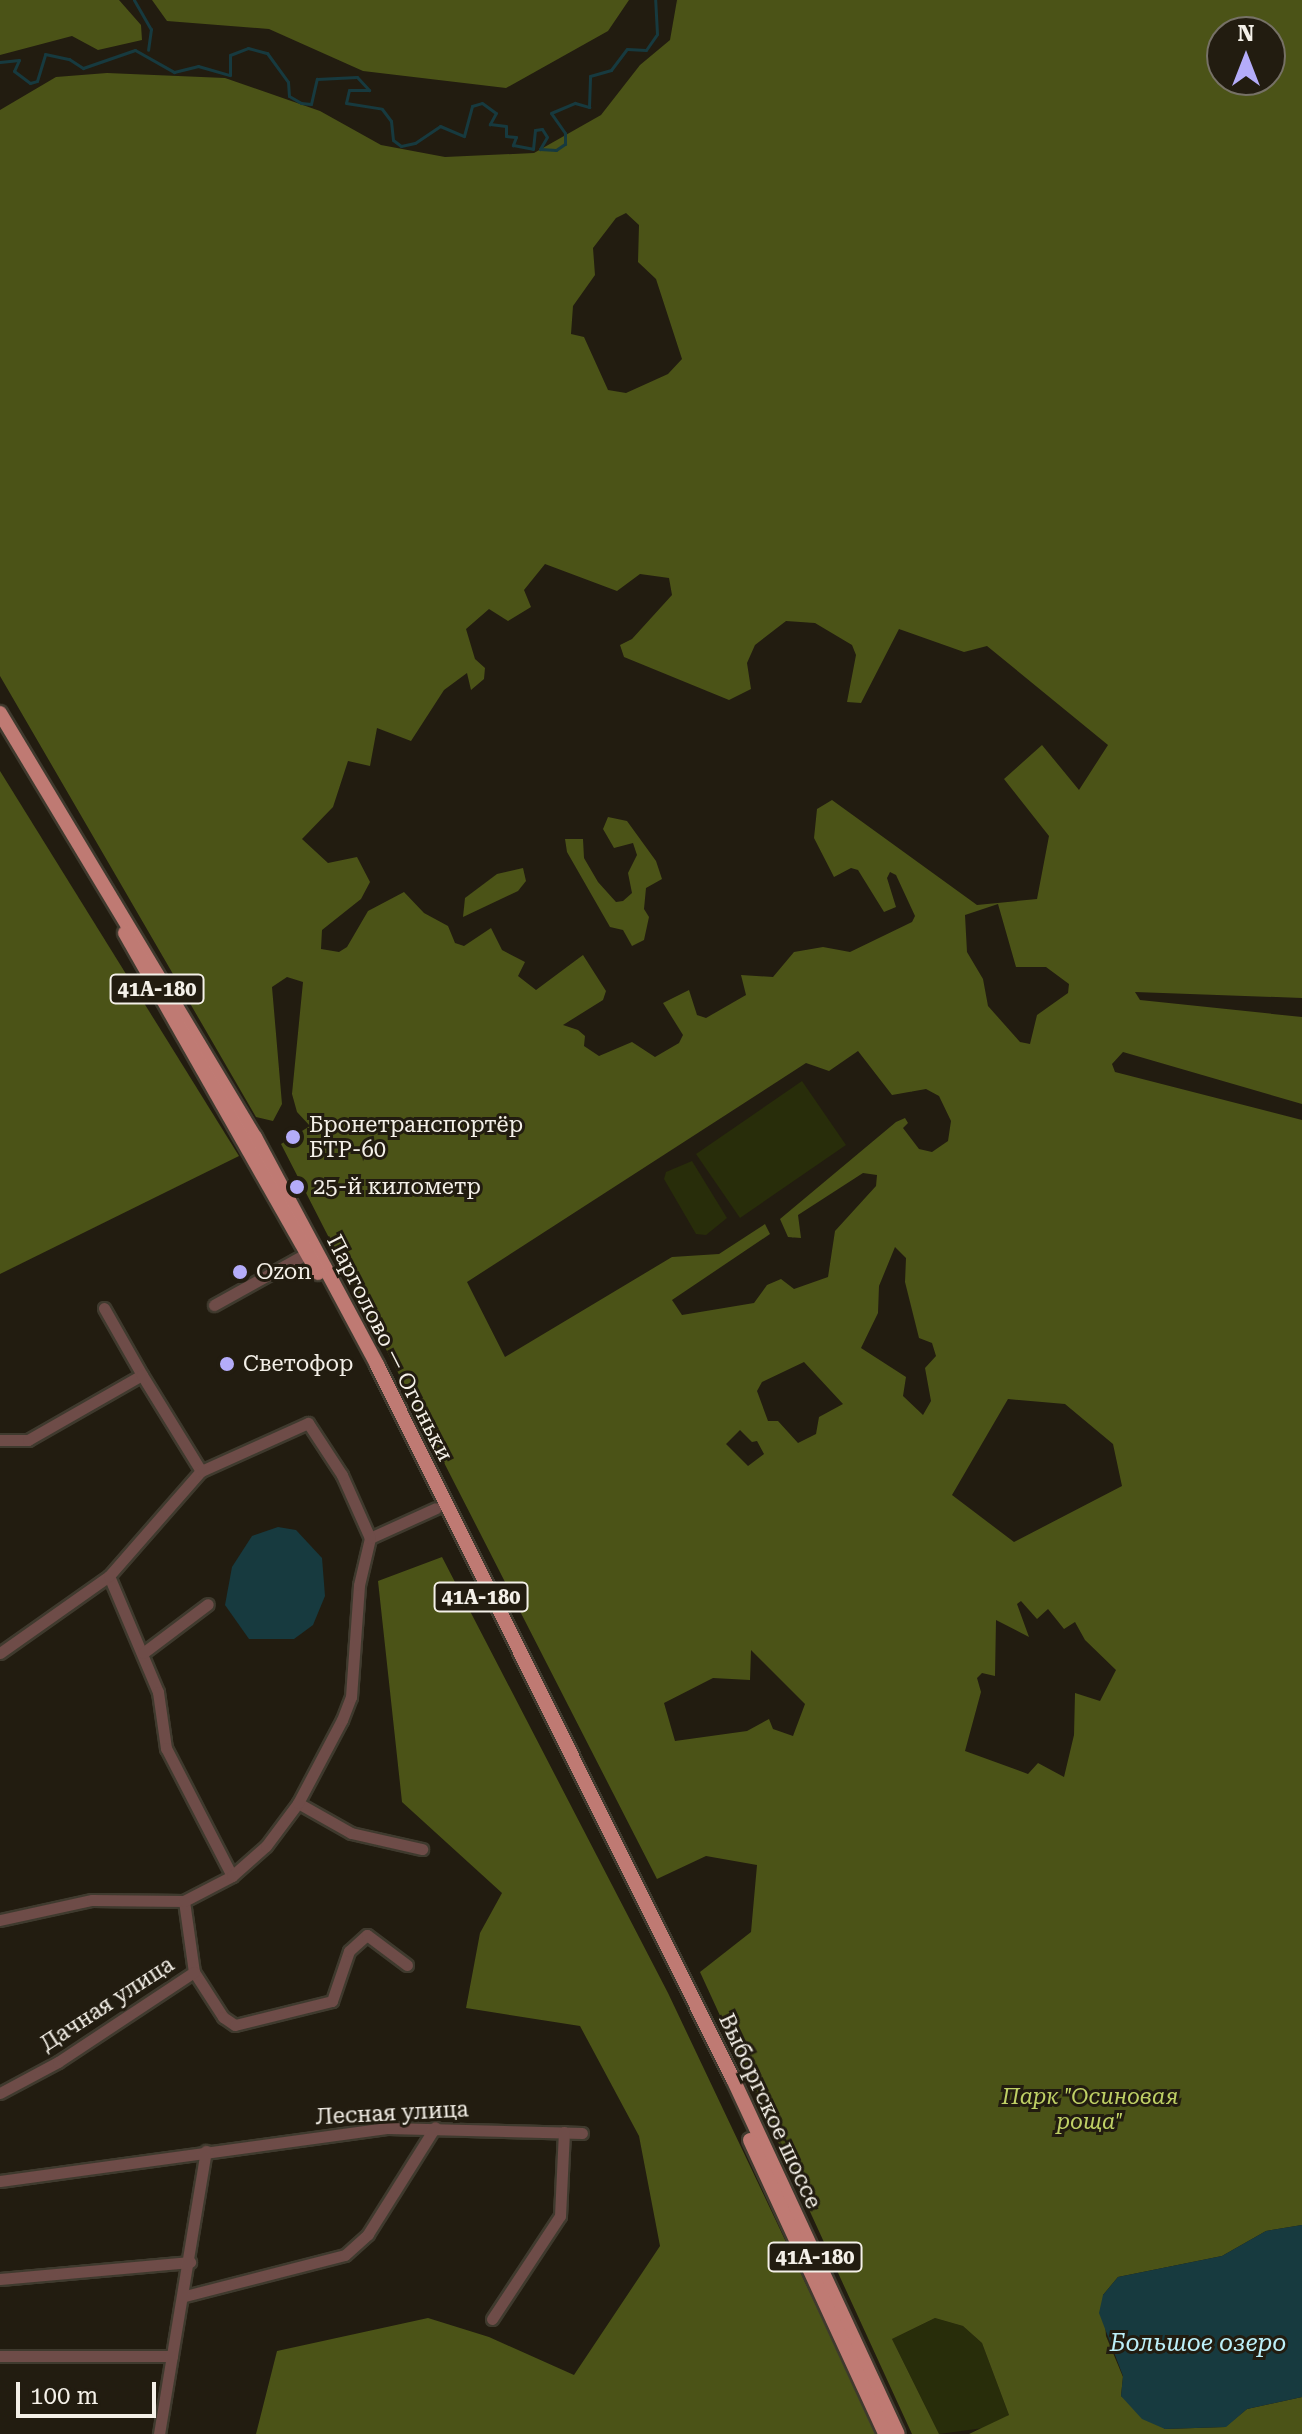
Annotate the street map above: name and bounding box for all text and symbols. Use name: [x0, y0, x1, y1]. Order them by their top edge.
north arrow: [1206, 16, 1286, 96]
text: N: [1238, 21, 1254, 46]
road number: 41А-180: [109, 973, 205, 1005]
place label: Бронетранспортёр БТР-60: [309, 1111, 523, 1162]
marker: Бронетранспортёр БТР-60: [284, 1128, 302, 1146]
place label: 25-й километр: [313, 1174, 481, 1200]
marker: 25-й километр: [288, 1178, 306, 1196]
street label: Парголово — Огоньки: [321, 1230, 459, 1466]
place label: Ozon: [256, 1259, 312, 1285]
marker: Ozon: [231, 1263, 249, 1281]
place label: Светофор: [243, 1351, 354, 1377]
marker: Светофор: [218, 1355, 236, 1373]
road number: 41А-180: [433, 1581, 529, 1613]
street label: Дачная улица: [35, 1951, 179, 2057]
street label: Выборгское шоссе: [713, 2009, 827, 2213]
park label: Парк "Осиновая роща": [1002, 2083, 1178, 2134]
street label: Лесная улица: [315, 2096, 469, 2130]
road number: 41А-180: [767, 2241, 863, 2273]
water label: Большое озеро: [1110, 2330, 1286, 2358]
scale bar: [20, 2366, 160, 2416]
text: 100 m: [30, 2382, 98, 2410]

